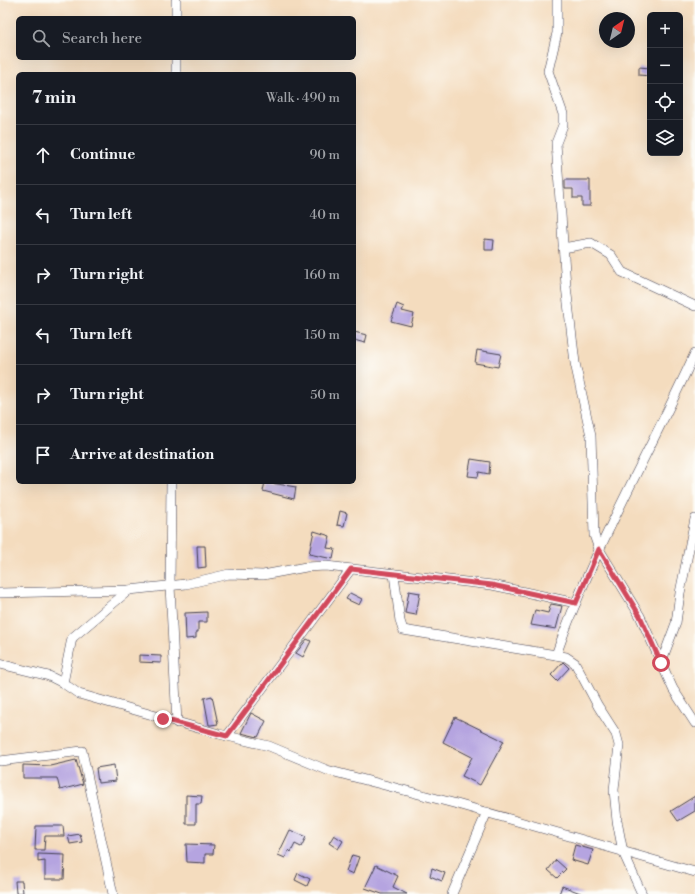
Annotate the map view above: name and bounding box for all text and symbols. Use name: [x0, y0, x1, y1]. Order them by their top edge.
north arrow: [599, 12, 635, 48]
map controls: [647, 12, 683, 156]
button: +: [647, 12, 683, 48]
search box: [16, 16, 356, 60]
icon: search: [30, 27, 52, 49]
text: Search here: [62, 29, 142, 48]
button: −: [647, 48, 683, 84]
button: locate: [647, 84, 683, 120]
text: 7 min: [32, 87, 76, 109]
text: Walk · 490 m: [266, 90, 340, 106]
button: layers: [647, 120, 683, 156]
icon: ahead: [32, 144, 54, 166]
text: Continue: [70, 145, 135, 164]
text: 90 m: [309, 147, 340, 163]
icon: left: [32, 204, 54, 226]
text: Turn left: [70, 205, 132, 224]
text: 40 m: [310, 207, 340, 223]
icon: right: [32, 264, 54, 286]
text: Turn right: [70, 265, 144, 284]
text: 160 m: [304, 267, 340, 283]
icon: left: [32, 324, 54, 346]
text: Turn left: [70, 325, 132, 344]
text: 150 m: [305, 327, 340, 343]
icon: right: [32, 384, 54, 406]
text: Turn right: [70, 385, 144, 404]
text: 50 m: [310, 387, 340, 403]
icon: arrive: [32, 444, 54, 466]
text: Arrive at destination: [70, 445, 214, 464]
route start: [652, 654, 670, 672]
route end: [154, 710, 172, 728]

